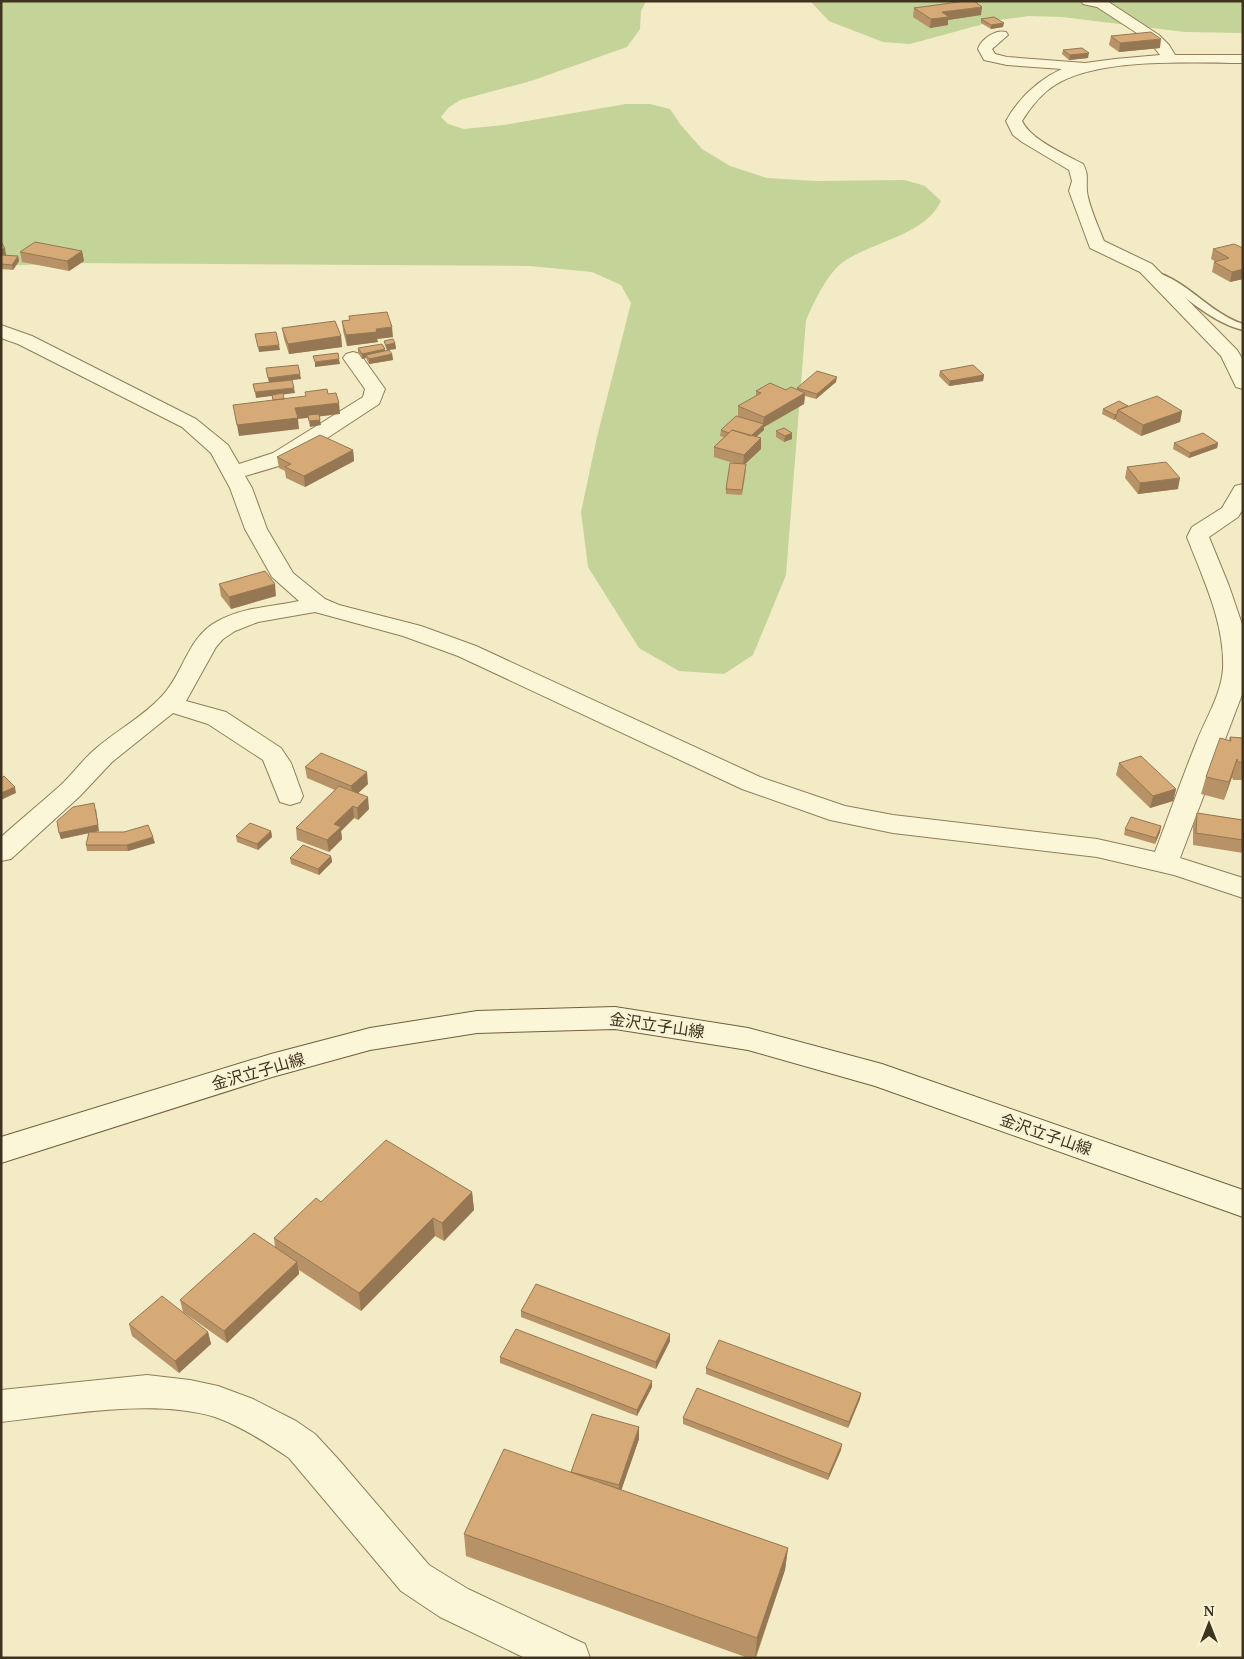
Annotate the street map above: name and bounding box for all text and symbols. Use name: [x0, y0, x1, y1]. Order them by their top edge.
street label: 金沢立子山線: [608, 1007, 706, 1043]
street label: 金沢立子山線: [209, 1047, 307, 1095]
street label: 金沢立子山線: [997, 1108, 1095, 1160]
north arrow: [1184, 1599, 1234, 1649]
text: N: [1203, 1601, 1215, 1620]

